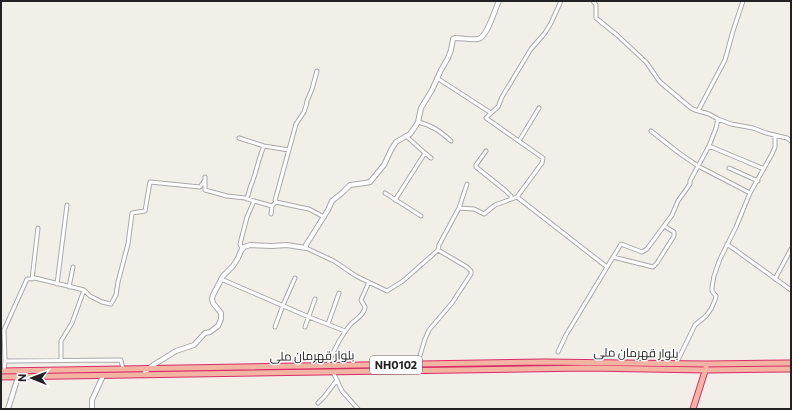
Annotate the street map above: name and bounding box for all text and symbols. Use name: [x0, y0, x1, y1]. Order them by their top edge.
street label: بلوار قهرمان ملی: [593, 344, 679, 361]
street label: بلوار قهرمان ملی: [269, 347, 355, 364]
road number: NH0102: [370, 356, 422, 374]
north arrow: [12, 358, 52, 398]
text: N: [15, 374, 28, 382]

